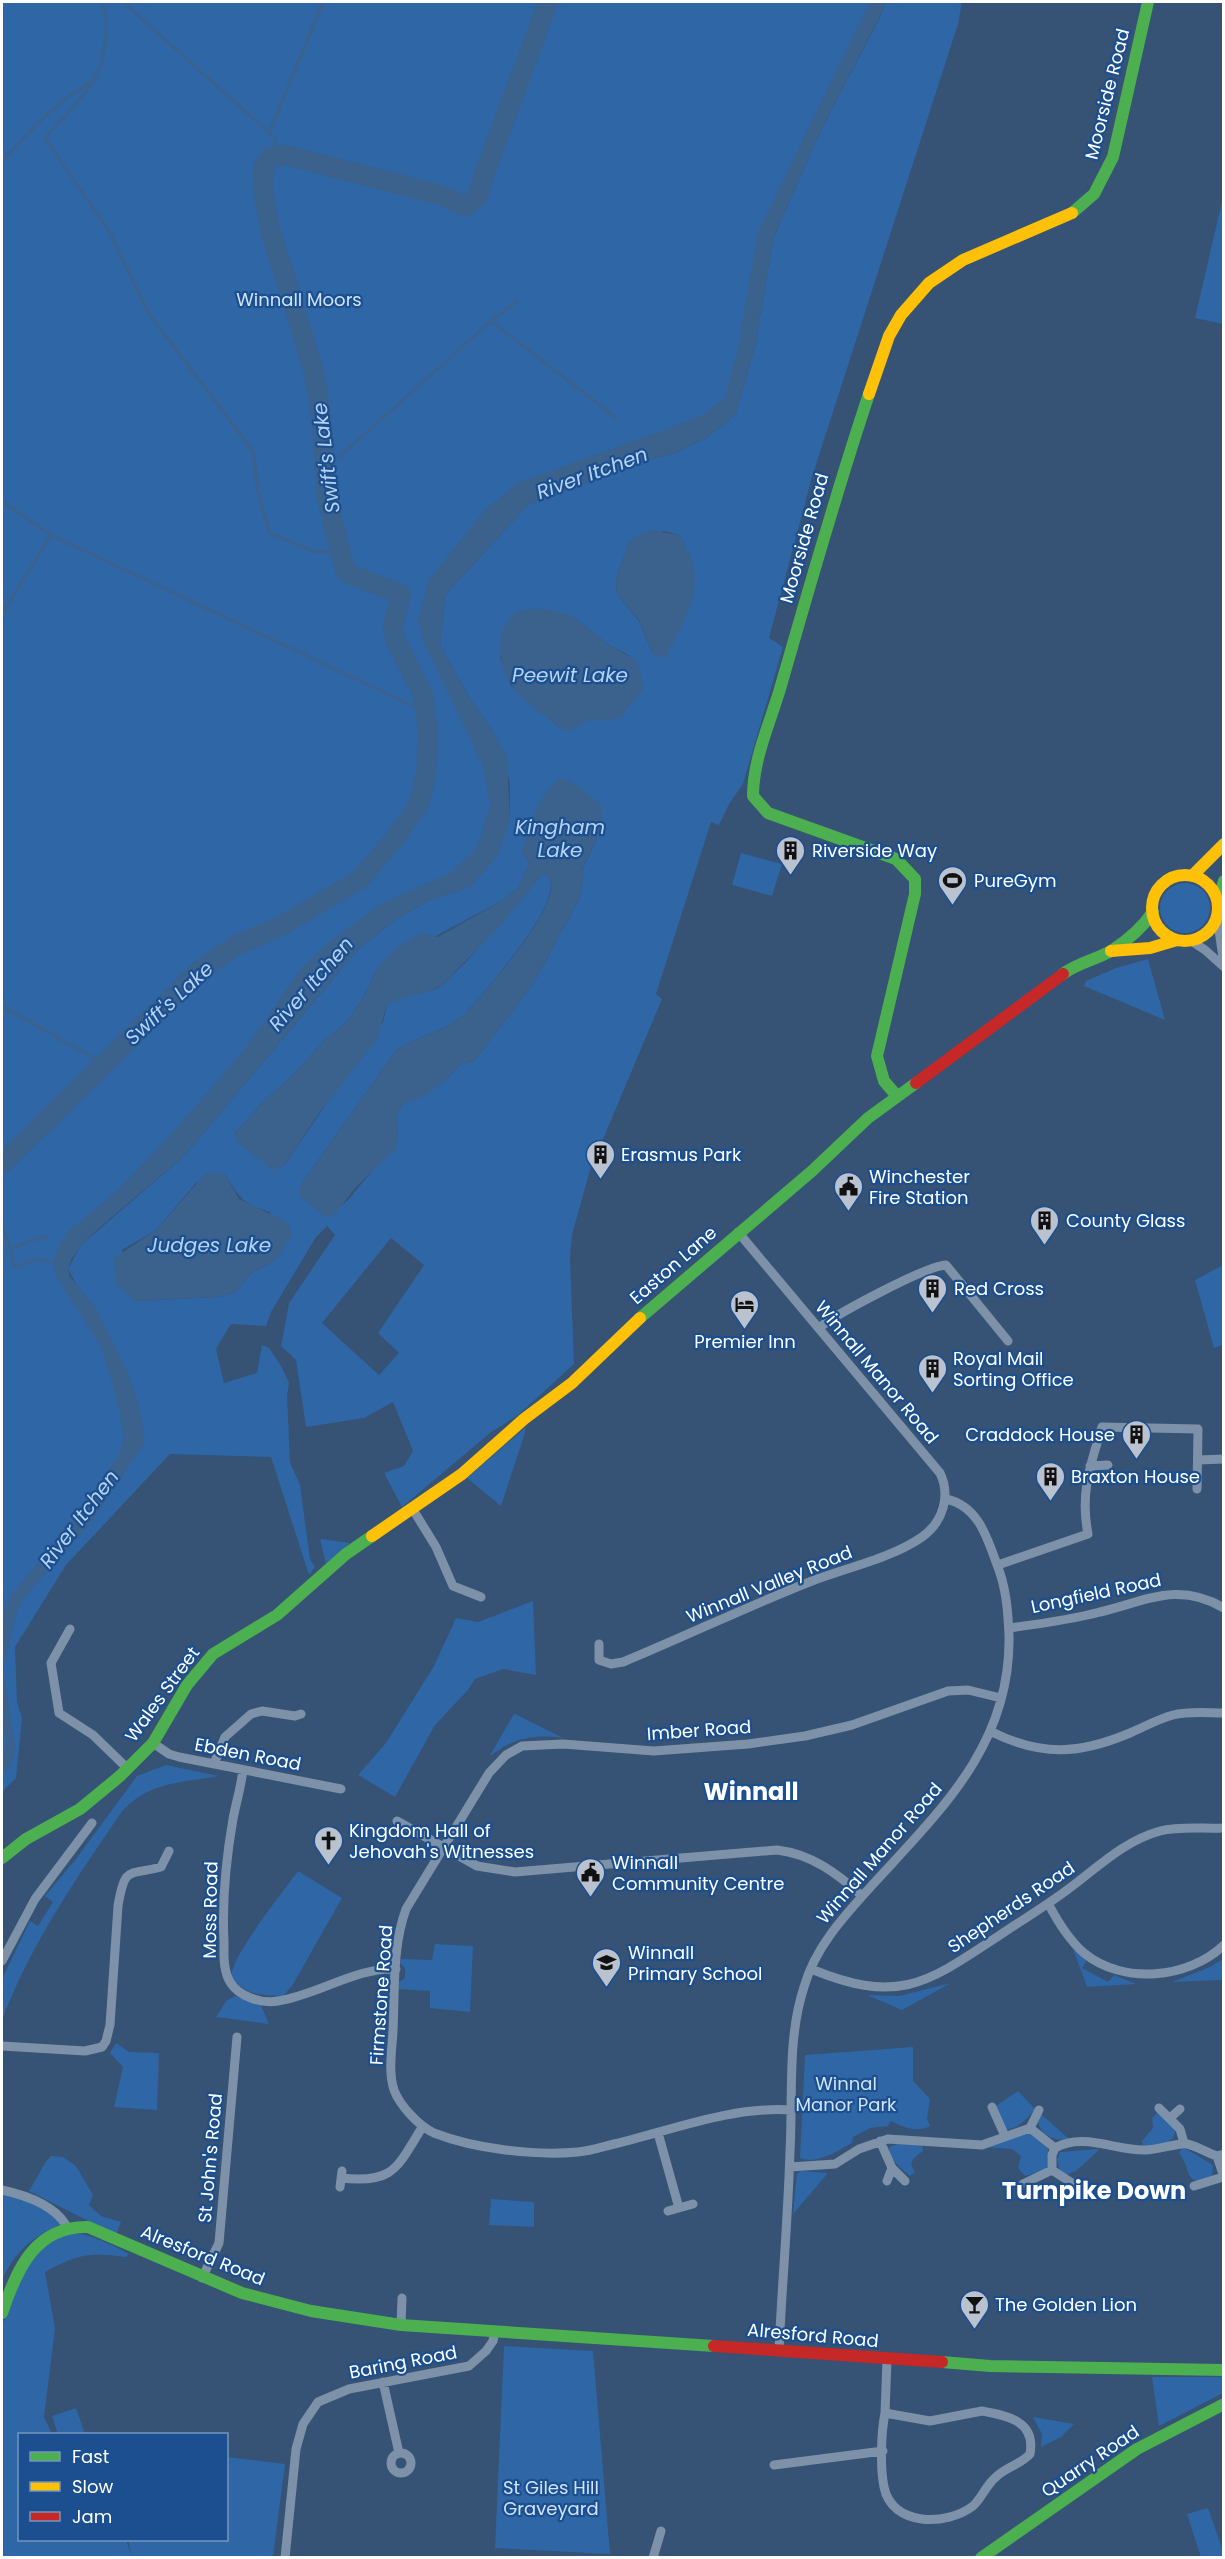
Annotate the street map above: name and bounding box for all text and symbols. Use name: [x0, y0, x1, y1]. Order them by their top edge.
street label: Moorside Road: [1079, 26, 1135, 162]
park label: Winnall Moors: [236, 287, 362, 312]
water label: Swift's Lake: [305, 401, 347, 515]
water label: River Itchen: [532, 440, 652, 506]
street label: Moorside Road: [774, 470, 834, 606]
water label: Peewit Lake: [512, 661, 628, 689]
water label: Kingham Lake: [515, 813, 605, 864]
building icon: Riverside Way: [775, 834, 807, 876]
place label: Riverside Way: [812, 838, 937, 863]
sports icon: PureGym: [937, 864, 969, 906]
place label: PureGym: [974, 868, 1057, 893]
water label: River Itchen: [262, 931, 360, 1037]
water label: Swift's Lake: [119, 955, 219, 1051]
building icon: Erasmus Park: [584, 1138, 616, 1180]
place label: Erasmus Park: [621, 1142, 742, 1167]
place label: Winchester Fire Station: [869, 1164, 970, 1210]
public building icon: Winchester Fire Station: [832, 1170, 864, 1212]
building icon: County Glass: [1029, 1204, 1061, 1246]
place label: County Glass: [1066, 1208, 1185, 1233]
street label: Easton Lane: [624, 1220, 722, 1310]
water label: Judges Lake: [147, 1231, 271, 1259]
building icon: Red Cross: [917, 1272, 949, 1314]
place label: Red Cross: [954, 1276, 1044, 1301]
hotel icon: Premier Inn: [729, 1288, 761, 1330]
street label: Winnall Manor Road: [810, 1295, 944, 1449]
place label: Premier Inn: [694, 1329, 796, 1354]
place label: Royal Mail Sorting Office: [953, 1346, 1074, 1392]
building icon: Royal Mail Sorting Office: [916, 1352, 948, 1394]
building icon: Craddock House: [1120, 1418, 1152, 1460]
place label: Craddock House: [965, 1422, 1115, 1447]
building icon: Braxton House: [1034, 1460, 1066, 1502]
water label: River Itchen: [33, 1464, 125, 1574]
place label: Braxton House: [1071, 1464, 1200, 1489]
street label: Winnall Valley Road: [682, 1539, 856, 1629]
street label: Longfield Road: [1028, 1567, 1164, 1619]
street label: Wales Street: [119, 1641, 205, 1747]
street label: Imber Road: [646, 1714, 752, 1746]
street label: Ebden Road: [193, 1731, 303, 1777]
district label: Winnall: [703, 1775, 799, 1808]
street label: Winnall Manor Road: [811, 1777, 947, 1929]
place label: Kingdom Hall of Jehovah's Witnesses: [349, 1818, 534, 1864]
church icon: Kingdom Hall of Jehovah's Witnesses: [312, 1824, 344, 1866]
place label: Winnall Community Centre: [612, 1850, 784, 1896]
street label: Shepherds Road: [943, 1855, 1079, 1959]
public building icon: Winnall Community Centre: [575, 1856, 607, 1898]
street label: Moss Road: [197, 1861, 223, 1959]
street label: Firmstone Road: [364, 1924, 398, 2066]
place label: Winnall Primary School: [628, 1940, 762, 1986]
school or university icon: Winnall Primary School: [591, 1946, 623, 1988]
park label: Winnal Manor Park: [796, 2071, 897, 2117]
street label: St John's Road: [192, 2092, 228, 2224]
district label: Turnpike Down: [1002, 2174, 1186, 2207]
street label: Alresford Road: [137, 2219, 269, 2291]
bar icon: The Golden Lion: [958, 2288, 990, 2330]
place label: The Golden Lion: [995, 2292, 1137, 2317]
street label: Alresford Road: [746, 2317, 880, 2353]
street label: Baring Road: [347, 2339, 459, 2385]
street label: Quarry Road: [1036, 2419, 1144, 2503]
legend: [18, 2433, 228, 2541]
text: Fast: [72, 2444, 109, 2469]
text: Slow: [72, 2474, 114, 2499]
park label: St Giles Hill Graveyard: [503, 2475, 599, 2521]
text: Jam: [72, 2504, 112, 2529]

